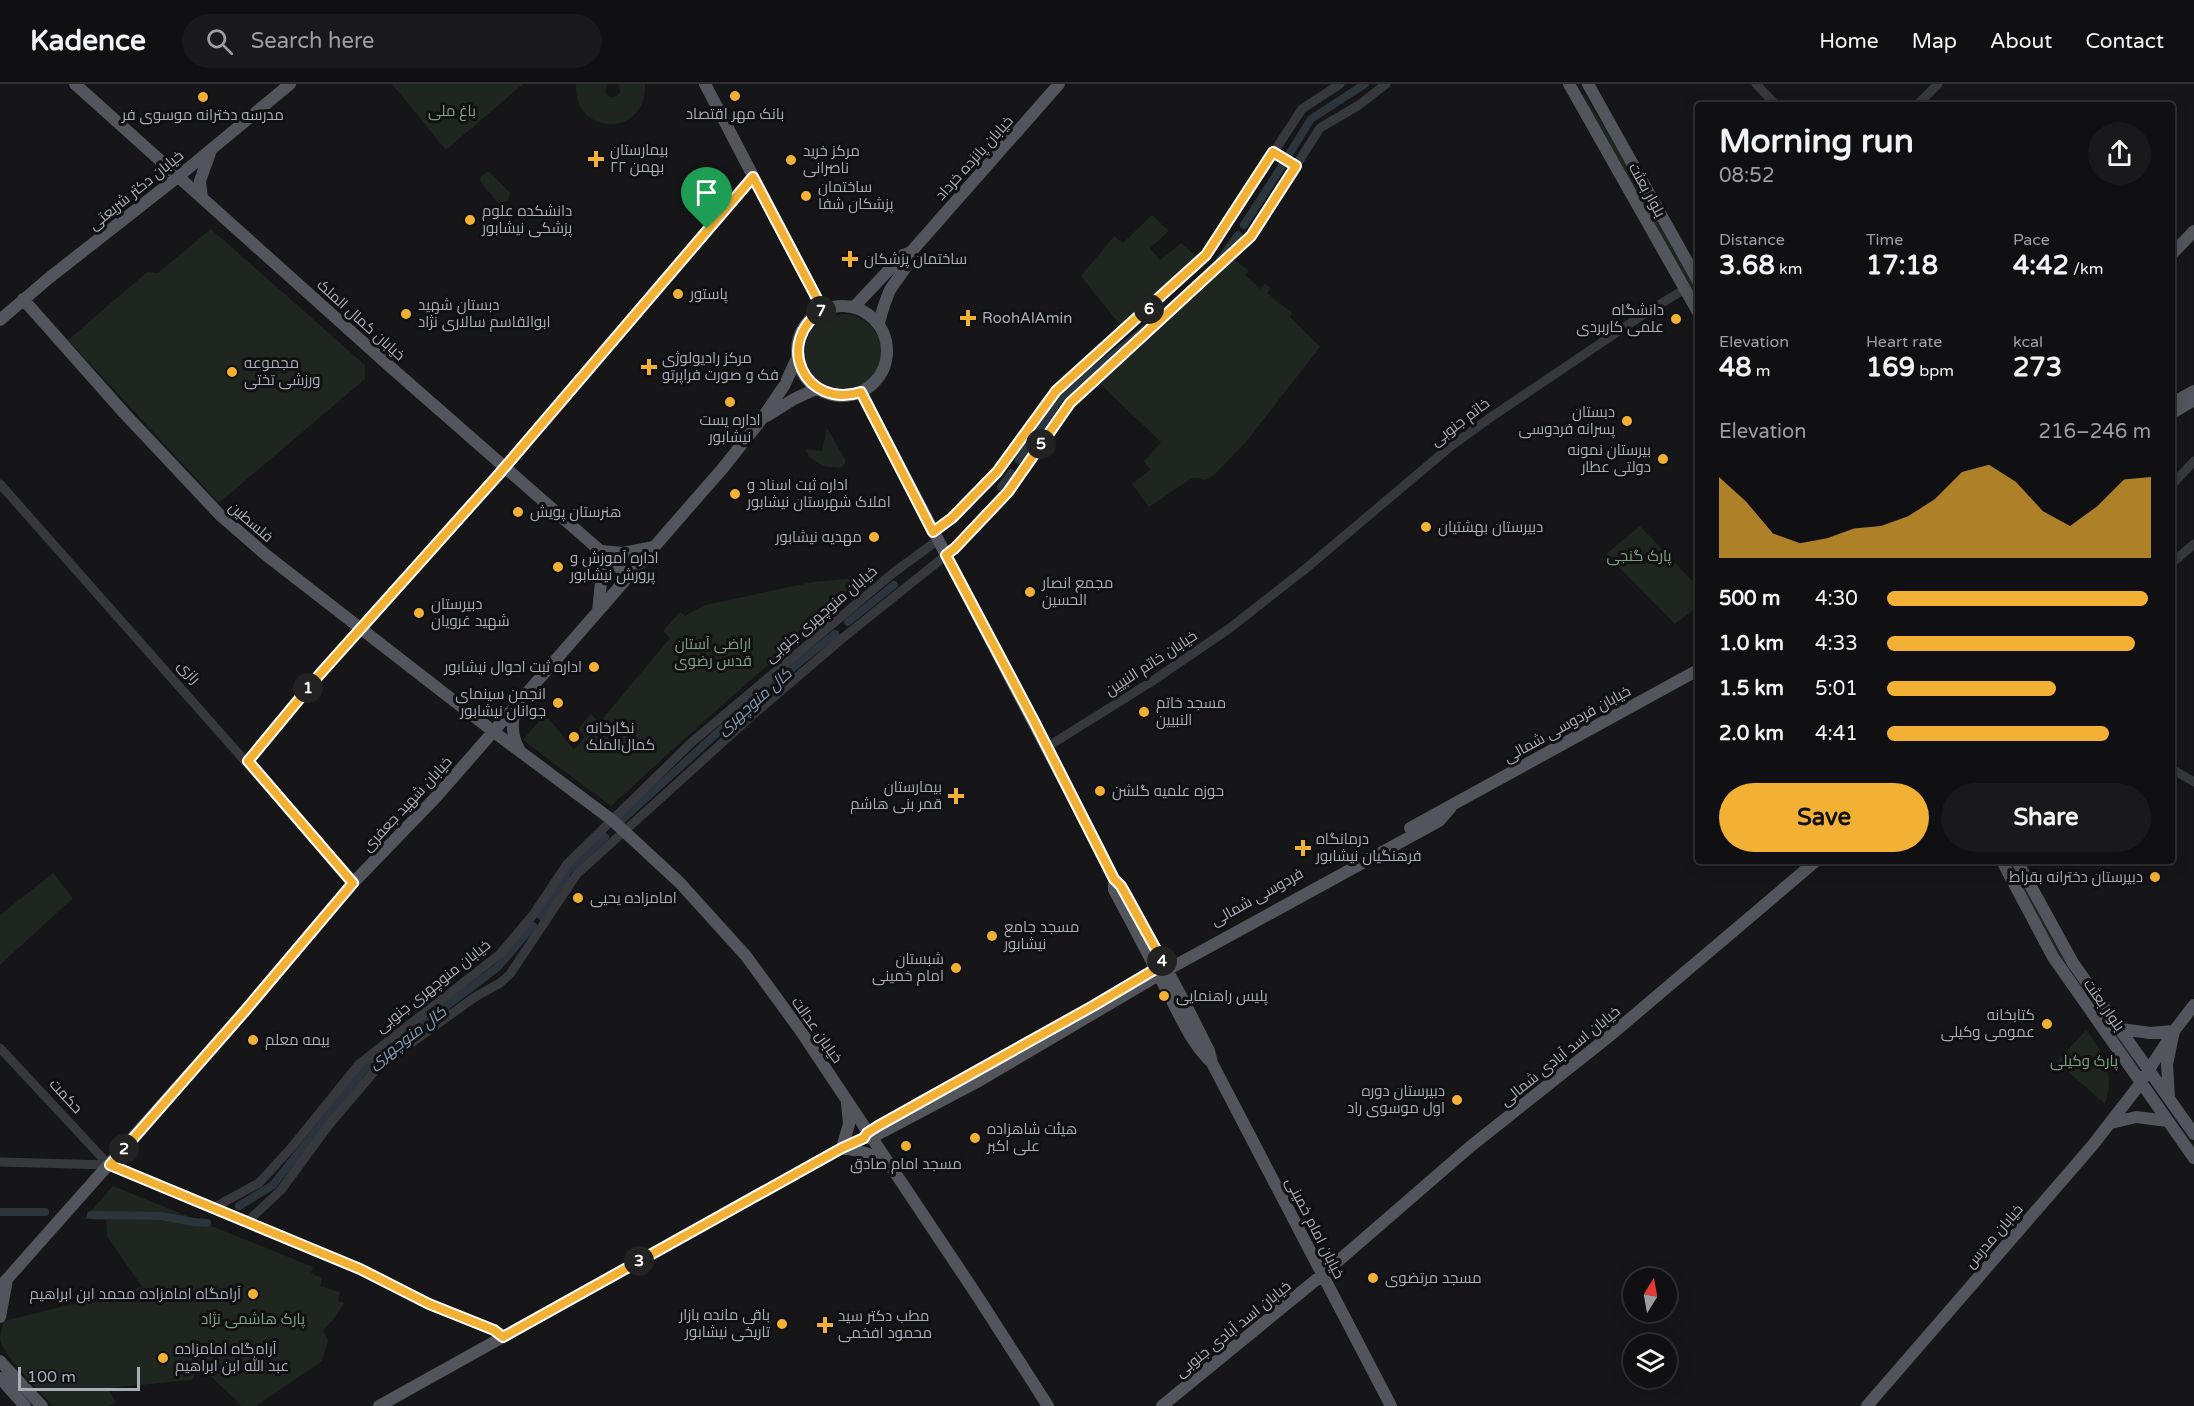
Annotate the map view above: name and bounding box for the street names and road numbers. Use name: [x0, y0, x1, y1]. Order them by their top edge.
street label: خیابان پانزده خرداد: [931, 112, 1017, 205]
street label: خیابان دکتر شریعتی: [85, 146, 188, 235]
street label: بلوار بعثت: [1625, 160, 1669, 220]
street label: خیابان کمال الملک: [313, 276, 409, 365]
street label: خاتم جنوبی: [1427, 394, 1494, 451]
street label: فلسطین: [225, 498, 277, 547]
street label: خیابان منوچهری جنوبی: [761, 562, 881, 667]
street label: خیابان خاتم النبیین: [1102, 627, 1201, 700]
street label: رازی: [173, 657, 204, 688]
street label: خیابان فردوسی شمالی: [1500, 682, 1634, 767]
street label: خیابان شهید جعفری: [358, 753, 456, 856]
street label: فردوسی شمالی: [1208, 864, 1307, 931]
street label: خیابان منوچهری جنوبی: [372, 936, 495, 1037]
street label: بلوار بعثت: [2080, 976, 2128, 1034]
street label: خیابان عدالت: [787, 993, 846, 1067]
street label: خیابان اسد آبادی شمالی: [1496, 1002, 1624, 1111]
street label: حکمت: [46, 1075, 86, 1117]
street label: خیابان امام خمینی: [1281, 1174, 1348, 1282]
street label: خیابان مدرس: [1961, 1200, 2028, 1272]
street label: خیابان اسد آبادی جنوبی: [1172, 1277, 1295, 1382]

